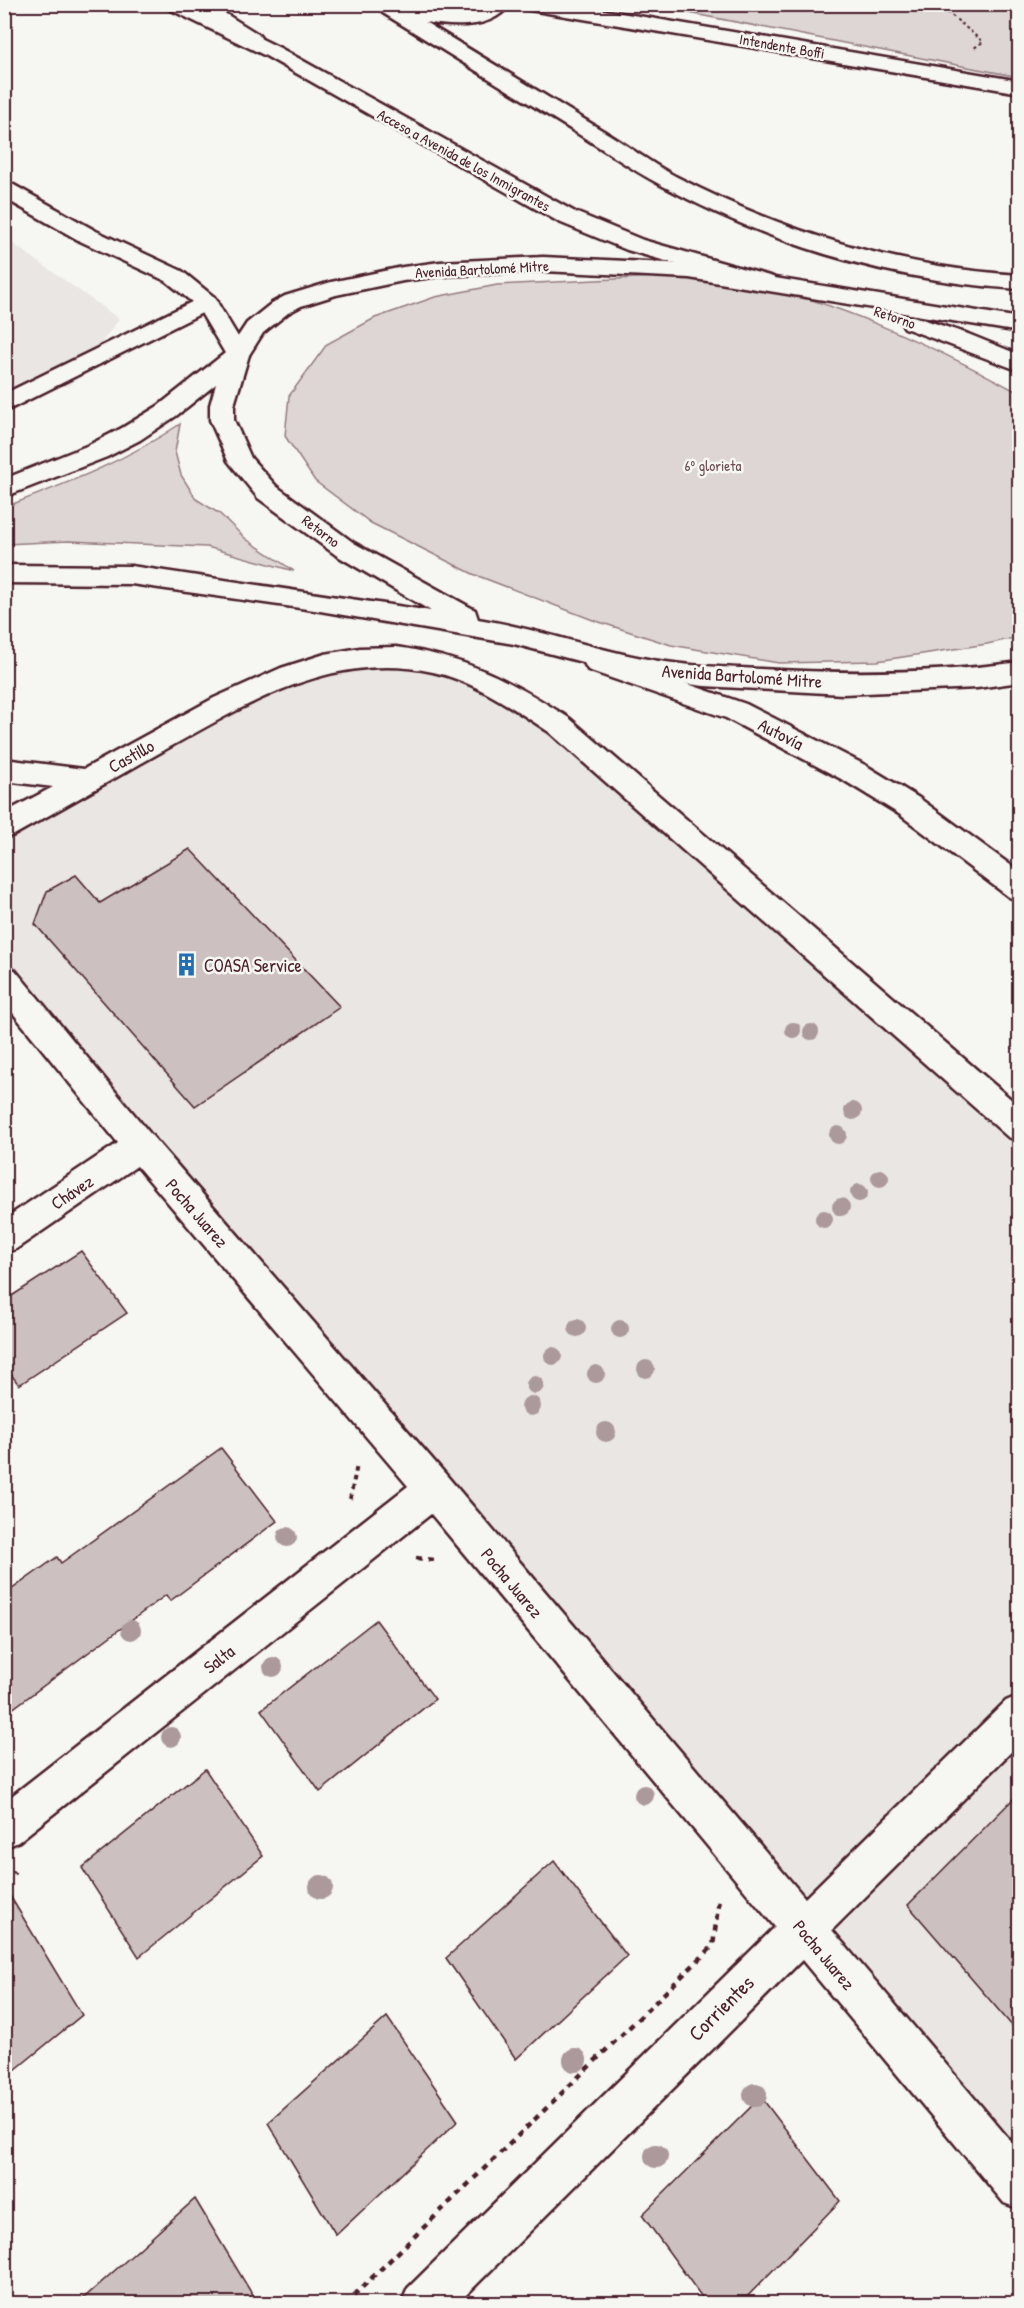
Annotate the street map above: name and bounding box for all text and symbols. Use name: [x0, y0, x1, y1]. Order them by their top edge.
street label: Intendente Boffi: [738, 28, 826, 64]
street label: Acceso a Avenida de los Inmigrantes: [374, 104, 554, 216]
street label: Avenida Bartolomé Mitre: [415, 255, 549, 283]
street label: Retorno: [871, 300, 919, 334]
park label: 6º glorieta: [685, 455, 742, 476]
street label: Retorno: [298, 510, 344, 552]
street label: Avenida Bartolomé Mitre: [661, 658, 823, 694]
street label: Autovía: [754, 712, 808, 756]
street label: Castillo: [103, 733, 159, 779]
building icon: COASA Service: [173, 952, 199, 978]
place label: COASA Service: [204, 953, 302, 978]
street label: Chávez: [46, 1168, 99, 1215]
street label: Pocha Juarez: [160, 1173, 234, 1253]
street label: Pocha Juarez: [475, 1543, 549, 1624]
street label: Salta: [198, 1639, 240, 1679]
street label: Pocha Juarez: [787, 1915, 861, 1996]
street label: Corrientes: [682, 1969, 760, 2047]

